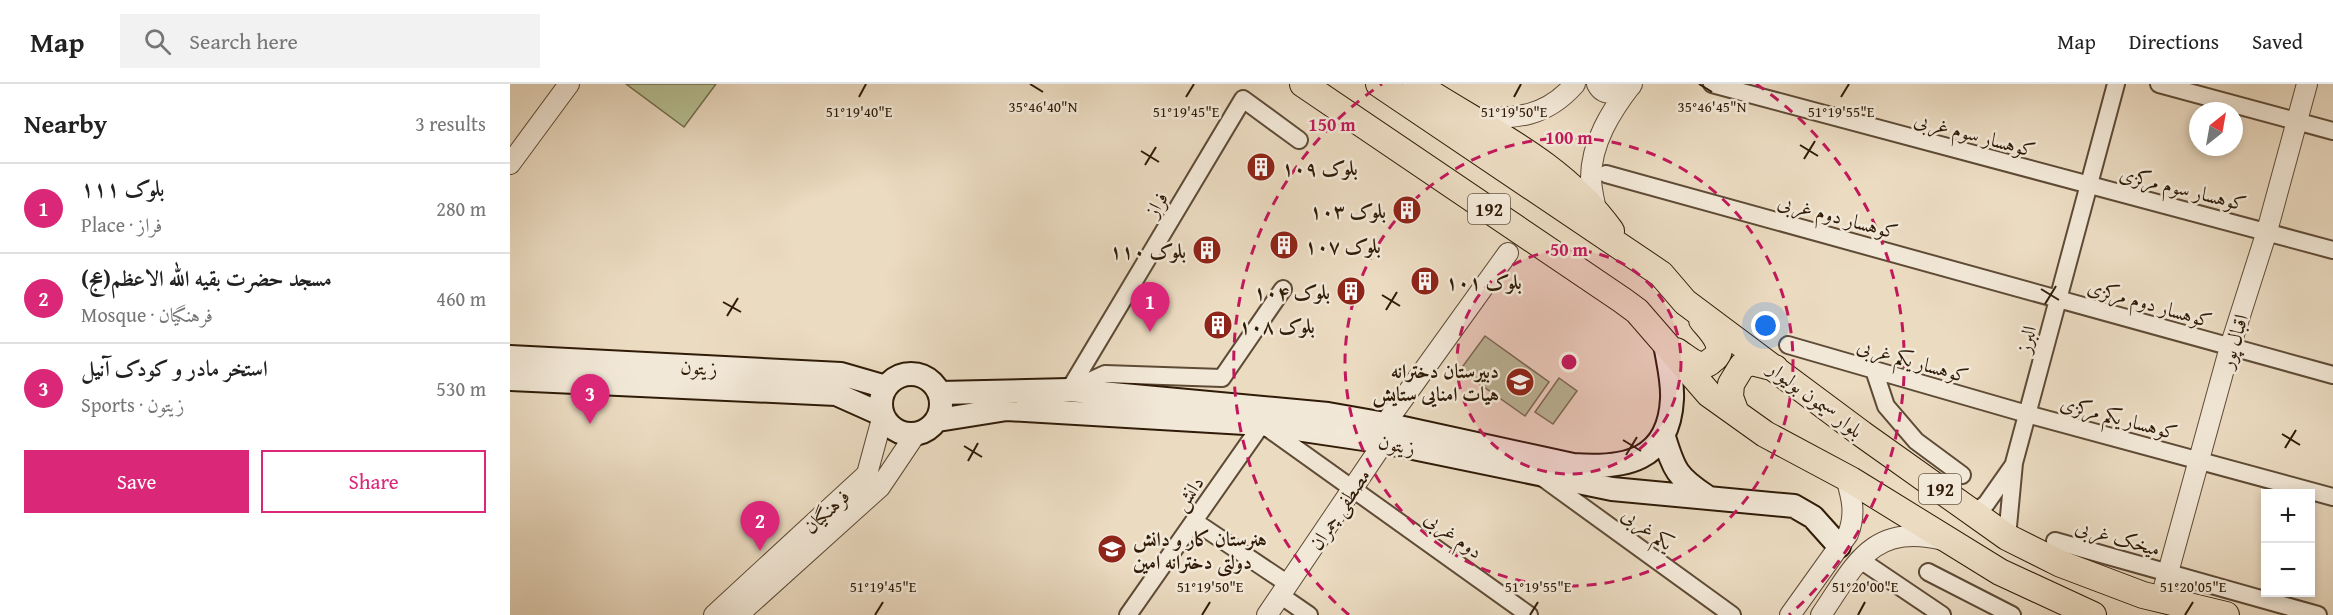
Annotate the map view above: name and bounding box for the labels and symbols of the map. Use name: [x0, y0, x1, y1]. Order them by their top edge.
text: 35°46'40"N: [1009, 96, 1078, 117]
text: 35°46'45"N: [1678, 96, 1747, 117]
text: 51°19'40"E: [826, 101, 893, 122]
text: 51°19'45"E: [1153, 101, 1220, 122]
text: 51°19'50"E: [1481, 101, 1548, 122]
text: 51°19'55"E: [1808, 101, 1875, 122]
north arrow: [2189, 102, 2243, 156]
street label: کوهسار سوم غربی: [1910, 104, 2039, 168]
text: 150 m: [1308, 111, 1356, 138]
text: 100 m: [1545, 124, 1593, 151]
building icon: بلوک ۱۰۹: [1245, 151, 1277, 183]
place label: بلوک ۱۰۹: [1282, 153, 1358, 182]
street label: کوهسار سوم مرکزی: [2116, 158, 2250, 222]
street label: فراز: [1136, 186, 1175, 224]
street label: کوهسار دوم غربی: [1774, 186, 1901, 250]
building icon: بلوک ۱۰۳: [1391, 194, 1423, 226]
road number: 192: [1468, 194, 1510, 224]
place label: بلوک ۱۰۳: [1310, 196, 1386, 225]
building icon: بلوک ۱۰۷: [1268, 229, 1300, 261]
place label: بلوک ۱۰۷: [1305, 231, 1381, 260]
building icon: بلوک ۱۱۰: [1191, 234, 1223, 266]
place label: بلوک ۱۱۰: [1110, 236, 1186, 265]
text: 50 m: [1550, 236, 1589, 263]
building icon: بلوک ۱۰۱: [1409, 265, 1441, 297]
place label: بلوک ۱۰۱: [1446, 267, 1522, 296]
street label: کوهسار دوم مرکزی: [2083, 271, 2216, 339]
building icon: بلوک ۱۰۴: [1335, 275, 1367, 307]
place label: بلوک ۱۰۴: [1254, 277, 1330, 306]
pin: 1: [1130, 282, 1170, 332]
building icon: بلوک ۱۰۸: [1202, 309, 1234, 341]
place label: بلوک ۱۰۸: [1239, 311, 1315, 340]
your location: [1751, 311, 1780, 340]
street label: اقبال پور: [2211, 311, 2256, 374]
street label: البرز: [2008, 322, 2043, 358]
street label: کوهسار یکم غربی: [1852, 330, 1972, 395]
street label: زیتون: [680, 352, 718, 382]
centre of rings: [1559, 352, 1579, 372]
street label: بلوار سیمون بولیوار: [1761, 352, 1870, 444]
place label: دبیرستان دخترانه هیات امنایی ستایش: [1372, 356, 1499, 408]
school or university icon: دبیرستان دخترانه هیات امنایی ستایش: [1504, 366, 1536, 398]
pin: 3: [570, 374, 610, 424]
street label: کوهسار یکم مرکزی: [2056, 387, 2181, 451]
street label: زیتون: [1376, 426, 1418, 462]
street label: مصطفی چمران: [1301, 462, 1378, 556]
street label: دانش: [1166, 470, 1210, 516]
road number: 192: [1919, 474, 1961, 504]
street label: فرهنگیان: [796, 482, 856, 540]
street label: یکم غربی: [1613, 499, 1681, 561]
pin: 2: [740, 502, 780, 551]
street label: دوم غربی: [1416, 503, 1489, 568]
street label: میخک غربی: [2072, 511, 2164, 564]
place label: هنرستان کار و دانش دولتی دخترانه امین: [1133, 524, 1267, 577]
school or university icon: هنرستان کار و دانش دولتی دخترانه امین: [1096, 533, 1128, 565]
text: 51°19'45"E: [850, 576, 917, 597]
text: 51°19'50"E: [1177, 576, 1244, 597]
text: 51°19'55"E: [1505, 576, 1572, 597]
text: 51°20'00"E: [1832, 576, 1899, 597]
text: 51°20'05"E: [2160, 576, 2227, 597]

